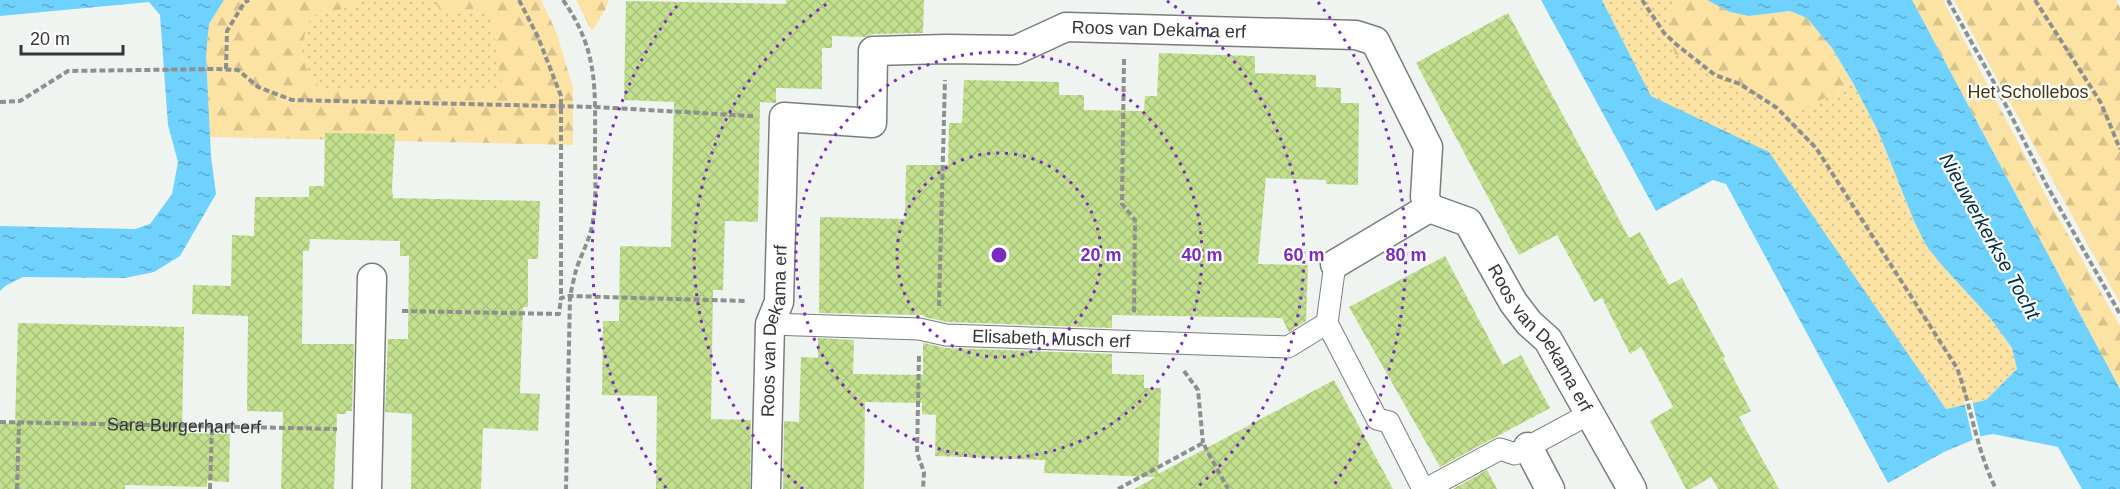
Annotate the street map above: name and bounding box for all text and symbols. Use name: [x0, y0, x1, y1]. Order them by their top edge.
street label: Roos van Dekama erf: [1071, 17, 1247, 42]
scale bar: [21, 18, 123, 56]
text: 20 m: [30, 29, 70, 49]
park label: Het Schollebos: [1967, 82, 2089, 102]
water label: Nieuwerkerkse Tocht: [1935, 149, 2045, 324]
street label: Roos van Dekama erf: [758, 243, 791, 417]
centre of rings: [989, 245, 1009, 265]
text: 20 m: [1080, 245, 1122, 265]
text: 40 m: [1181, 245, 1223, 265]
text: 60 m: [1283, 245, 1325, 265]
text: 80 m: [1385, 245, 1427, 265]
street label: Roos van Dekama erf: [1484, 261, 1597, 416]
street label: Elisabeth Musch erf: [972, 326, 1132, 351]
street label: Sara Burgerhart erf: [107, 414, 262, 437]

